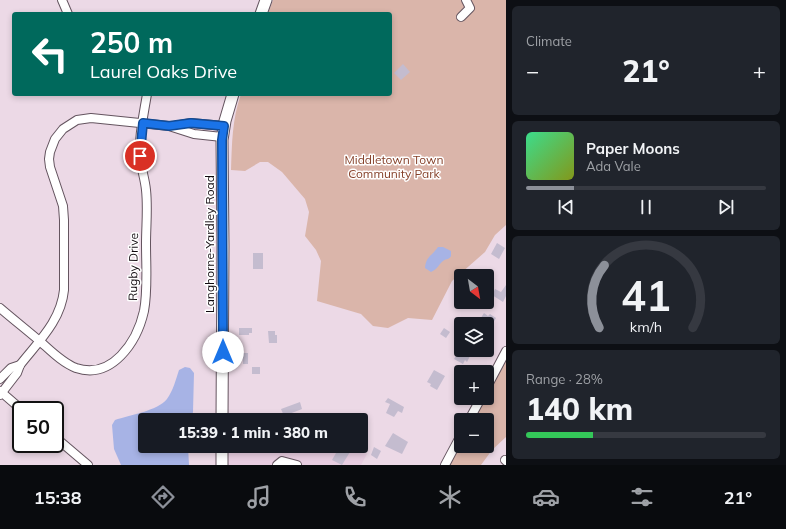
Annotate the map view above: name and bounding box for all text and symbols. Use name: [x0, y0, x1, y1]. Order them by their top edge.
text: 250 m: [90, 25, 173, 60]
icon: left: [24, 28, 76, 80]
text: Climate: [526, 33, 572, 49]
text: 21°: [622, 52, 670, 90]
text: −: [526, 57, 539, 85]
text: +: [753, 57, 766, 85]
text: Laurel Oaks Drive: [90, 60, 237, 83]
pin: [123, 139, 157, 173]
text: Paper Moons: [586, 139, 680, 158]
icon: arrive: [129, 145, 151, 167]
park label: Middletown Town Community Park: [345, 152, 443, 181]
text: Ada Vale: [586, 158, 641, 174]
street label: Langhorne-Yardley Road: [202, 175, 217, 313]
icon: previous: [555, 196, 577, 218]
icon: pause: [635, 196, 657, 218]
icon: next: [715, 196, 737, 218]
street label: Rugby Drive: [125, 233, 141, 301]
north arrow: [454, 269, 494, 309]
map controls: [454, 269, 494, 453]
text: 41: [621, 269, 671, 321]
button: layers: [454, 317, 494, 357]
text: km/h: [630, 317, 662, 335]
position arrow: [202, 331, 244, 373]
button: +: [454, 365, 494, 405]
text: Range · 28%: [526, 371, 603, 387]
text: 140 km: [526, 390, 633, 428]
speed limit sign: 50: [12, 401, 64, 453]
button: −: [454, 413, 494, 453]
text: 15:39 · 1 min · 380 m: [178, 423, 328, 442]
icon: directions: [149, 483, 177, 511]
icon: music: [245, 483, 273, 511]
icon: phone: [341, 483, 369, 511]
icon: climate: [436, 483, 464, 511]
icon: car: [532, 483, 560, 511]
icon: filters: [628, 483, 656, 511]
text: 15:38: [34, 486, 82, 509]
text: 21°: [724, 486, 752, 509]

